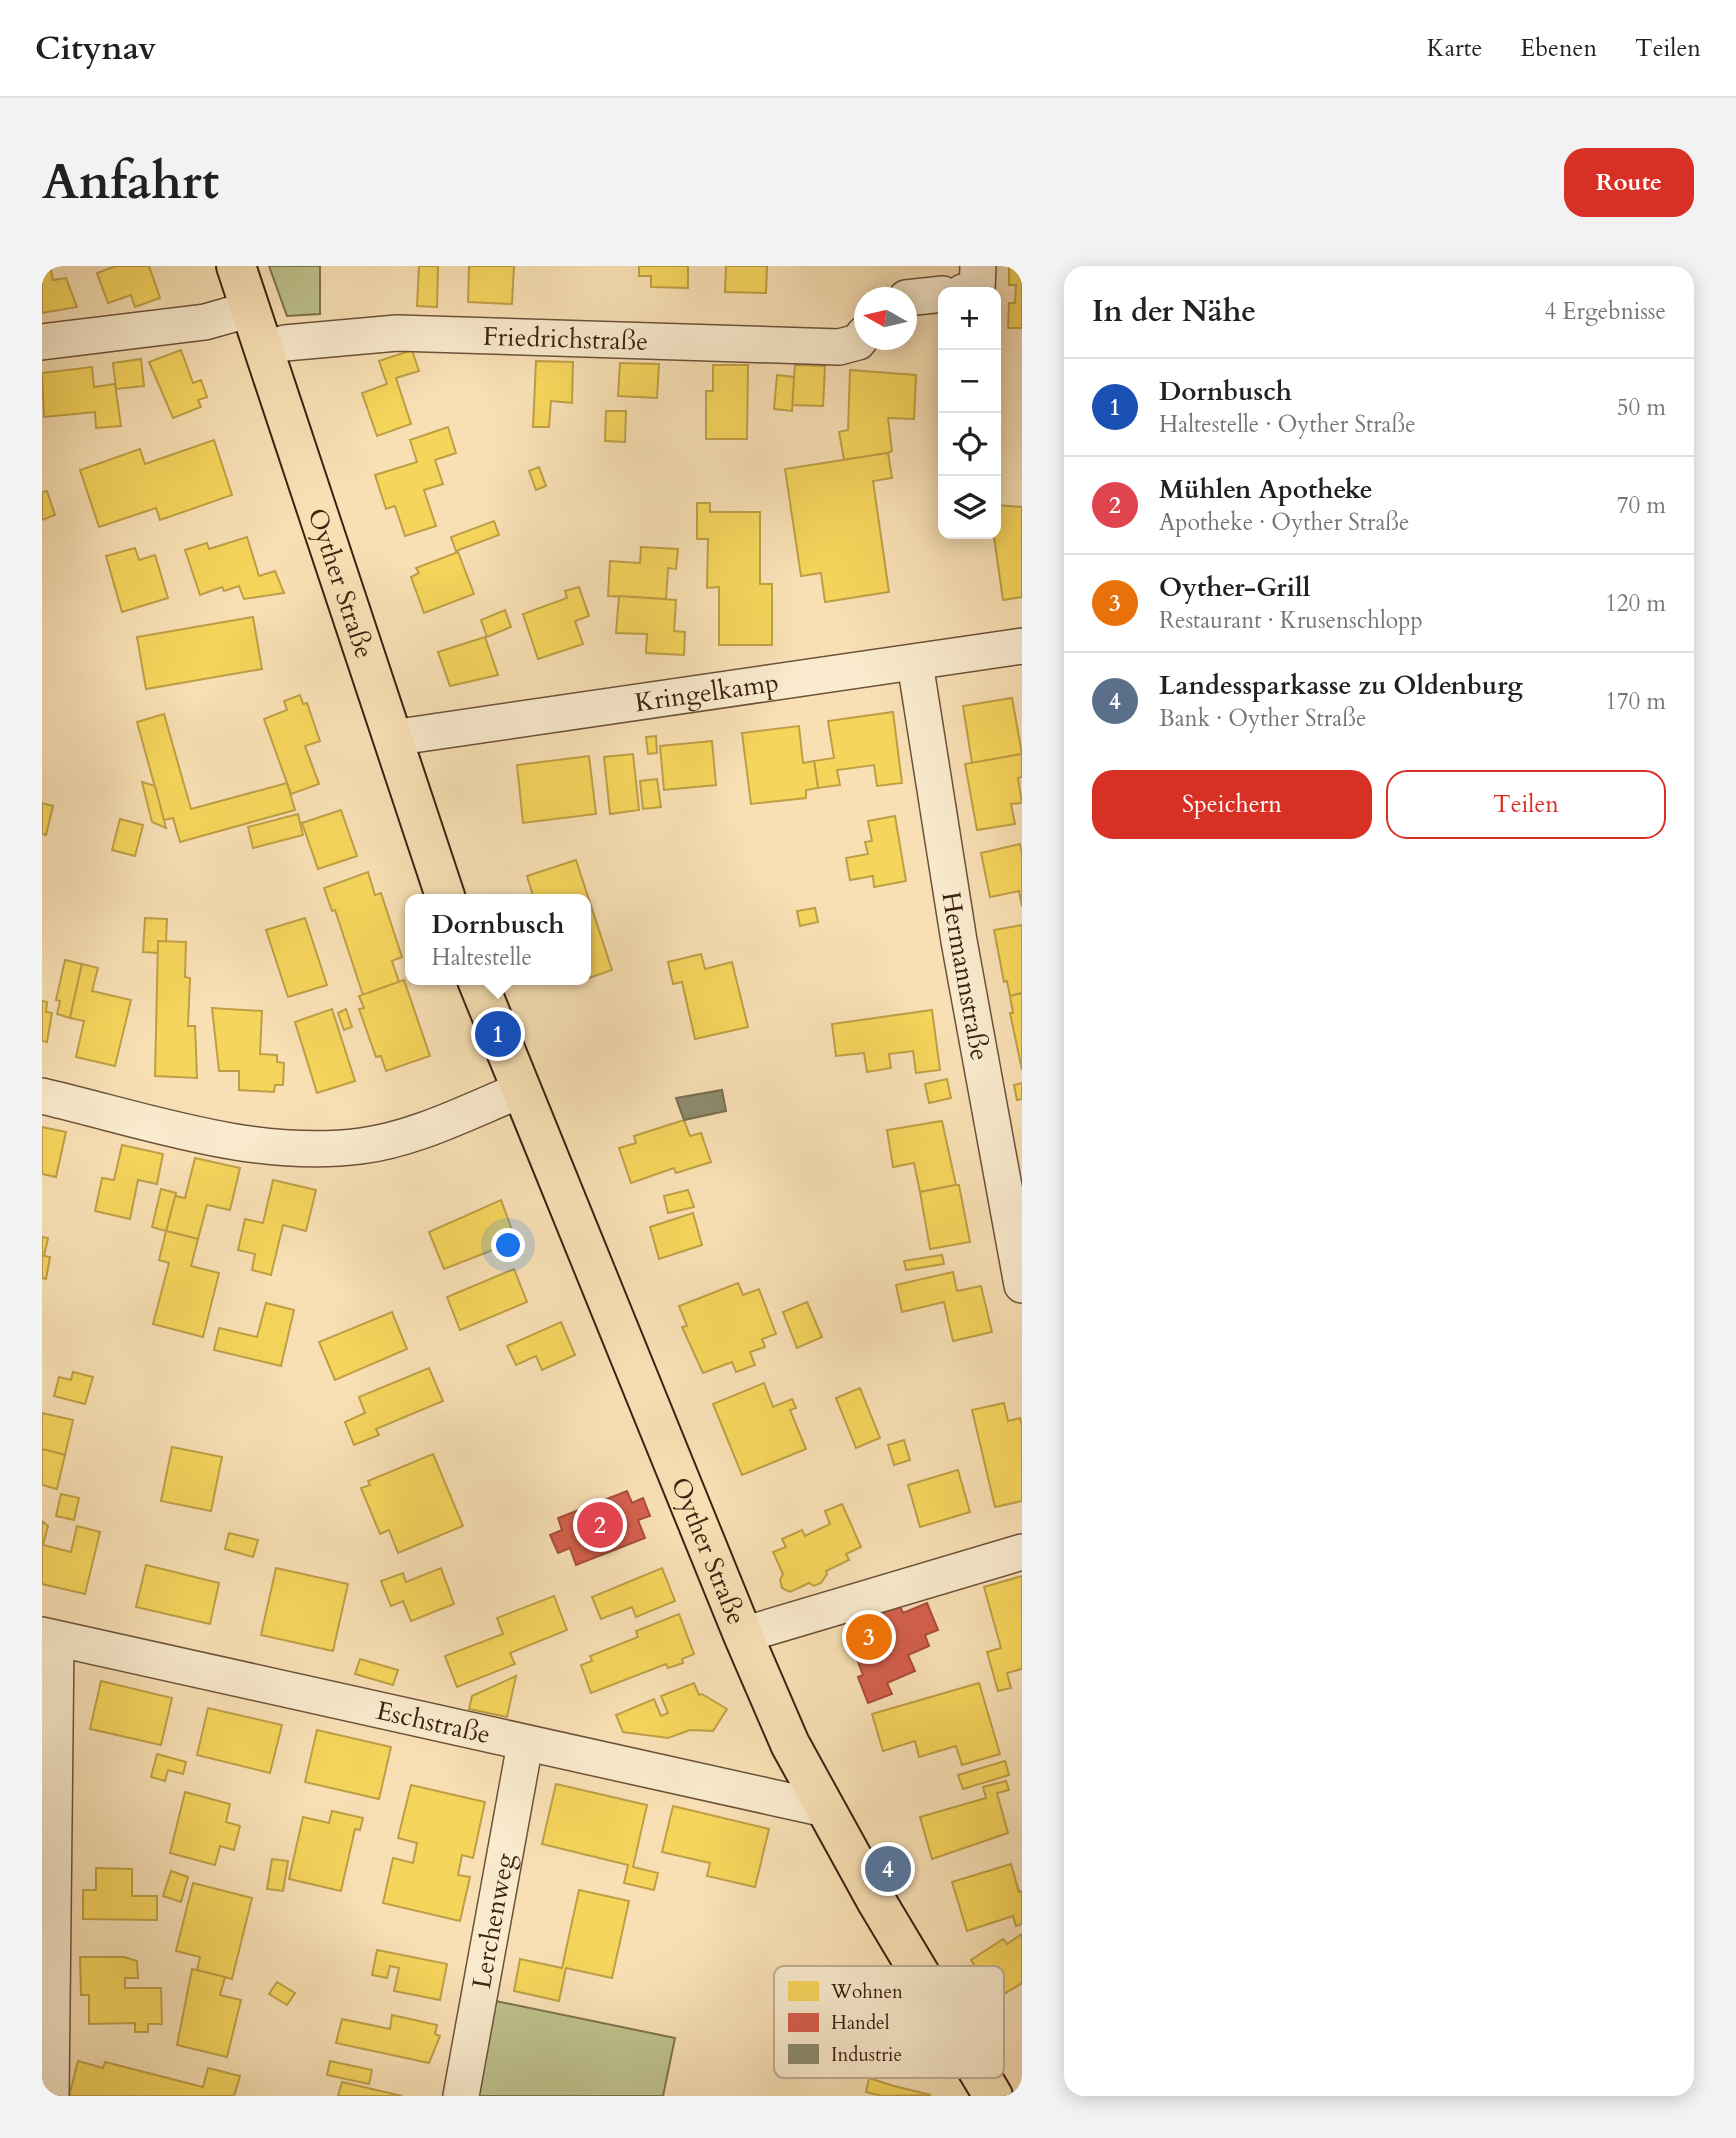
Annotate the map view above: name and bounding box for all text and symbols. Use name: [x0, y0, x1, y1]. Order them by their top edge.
text: Citynav: [35, 26, 156, 71]
text: Karte: [1427, 32, 1482, 65]
text: Ebenen: [1520, 32, 1597, 65]
text: Teilen: [1635, 32, 1701, 65]
button: Route: [1564, 148, 1694, 217]
text: Anfahrt: [42, 149, 219, 216]
north arrow: [854, 287, 917, 350]
map controls: [938, 287, 1001, 539]
button: +: [938, 287, 1001, 350]
text: In der Nähe: [1092, 291, 1256, 332]
text: 4 Ergebnisse: [1544, 296, 1666, 327]
street label: Friedrichstraße: [483, 318, 649, 358]
button: −: [938, 350, 1001, 413]
text: Dornbusch: [1159, 374, 1292, 409]
text: 1: [1109, 392, 1121, 423]
text: 50 m: [1617, 392, 1666, 423]
text: Haltestelle · Oyther Straße: [1159, 409, 1416, 440]
button: locate: [938, 413, 1001, 476]
text: Mühlen Apotheke: [1159, 472, 1373, 507]
button: layers: [938, 476, 1001, 539]
text: 2: [1109, 490, 1121, 521]
text: 70 m: [1617, 490, 1666, 521]
street label: Oyther Straße: [300, 503, 382, 663]
text: Apotheke · Oyther Straße: [1159, 507, 1410, 538]
text: Oyther-Grill: [1159, 570, 1310, 605]
text: 3: [1109, 588, 1121, 619]
text: 120 m: [1605, 588, 1666, 619]
text: Restaurant · Krusenschlopp: [1159, 605, 1423, 636]
street label: Kringelkamp: [632, 664, 781, 720]
text: Landessparkasse zu Oldenburg: [1159, 668, 1523, 703]
text: 4: [1109, 686, 1121, 717]
text: 170 m: [1605, 686, 1666, 717]
text: Bank · Oyther Straße: [1159, 703, 1366, 734]
button: Speichern: [1092, 770, 1372, 839]
button: Teilen: [1386, 770, 1666, 839]
street label: Hermannstraße: [934, 889, 998, 1063]
popup: [405, 894, 591, 985]
text: Dornbusch: [432, 907, 564, 942]
text: Haltestelle: [432, 942, 532, 973]
pin: 1: [475, 1008, 521, 1060]
your location: [491, 1228, 525, 1262]
street label: Oyther Straße: [663, 1472, 754, 1630]
pin: 2: [577, 1499, 623, 1551]
pin: 3: [846, 1611, 892, 1663]
street label: Eschstraße: [373, 1692, 494, 1752]
pin: 4: [865, 1843, 911, 1895]
street label: Lerchenweg: [463, 1850, 522, 1991]
legend: [774, 1966, 1004, 2078]
text: Wohnen: [830, 1979, 903, 2005]
text: Handel: [831, 2010, 890, 2036]
text: Industrie: [831, 2042, 902, 2068]

